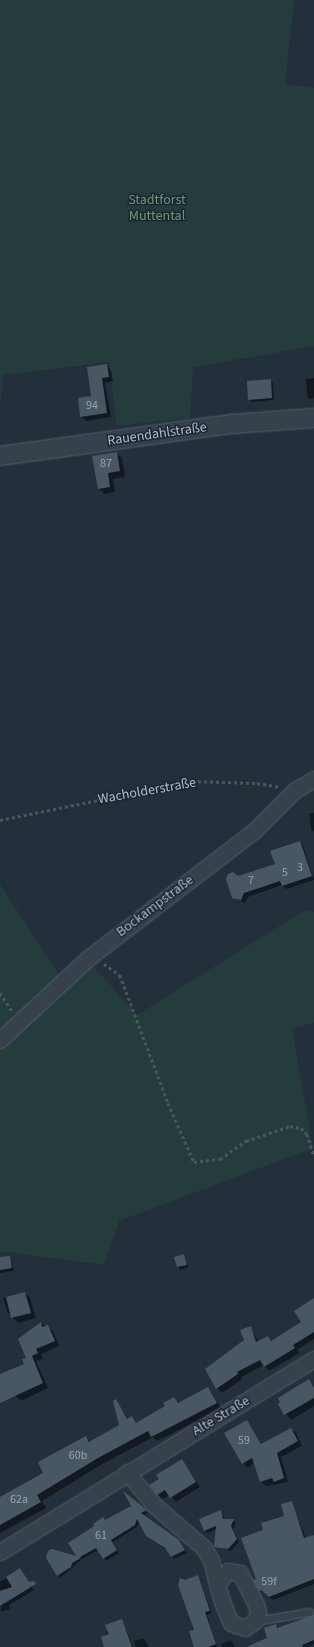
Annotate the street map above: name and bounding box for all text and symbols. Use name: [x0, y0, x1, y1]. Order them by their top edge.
park label: Stadtforst Muttental: [128, 192, 186, 224]
house number: 94: [86, 399, 98, 413]
street label: Rauendahlstraße: [106, 419, 208, 449]
house number: 87: [100, 457, 112, 471]
street label: Wacholderstraße: [97, 774, 197, 808]
house number: 3: [297, 861, 303, 875]
house number: 5: [282, 866, 288, 880]
street label: Bockampstraße: [113, 872, 197, 940]
house number: 7: [248, 874, 254, 888]
street label: Alte Straße: [189, 1392, 253, 1440]
house number: 59: [238, 1434, 250, 1448]
house number: 60b: [69, 1449, 87, 1463]
house number: 62a: [10, 1493, 28, 1507]
house number: 61: [95, 1529, 107, 1543]
house number: 59f: [261, 1575, 277, 1589]

